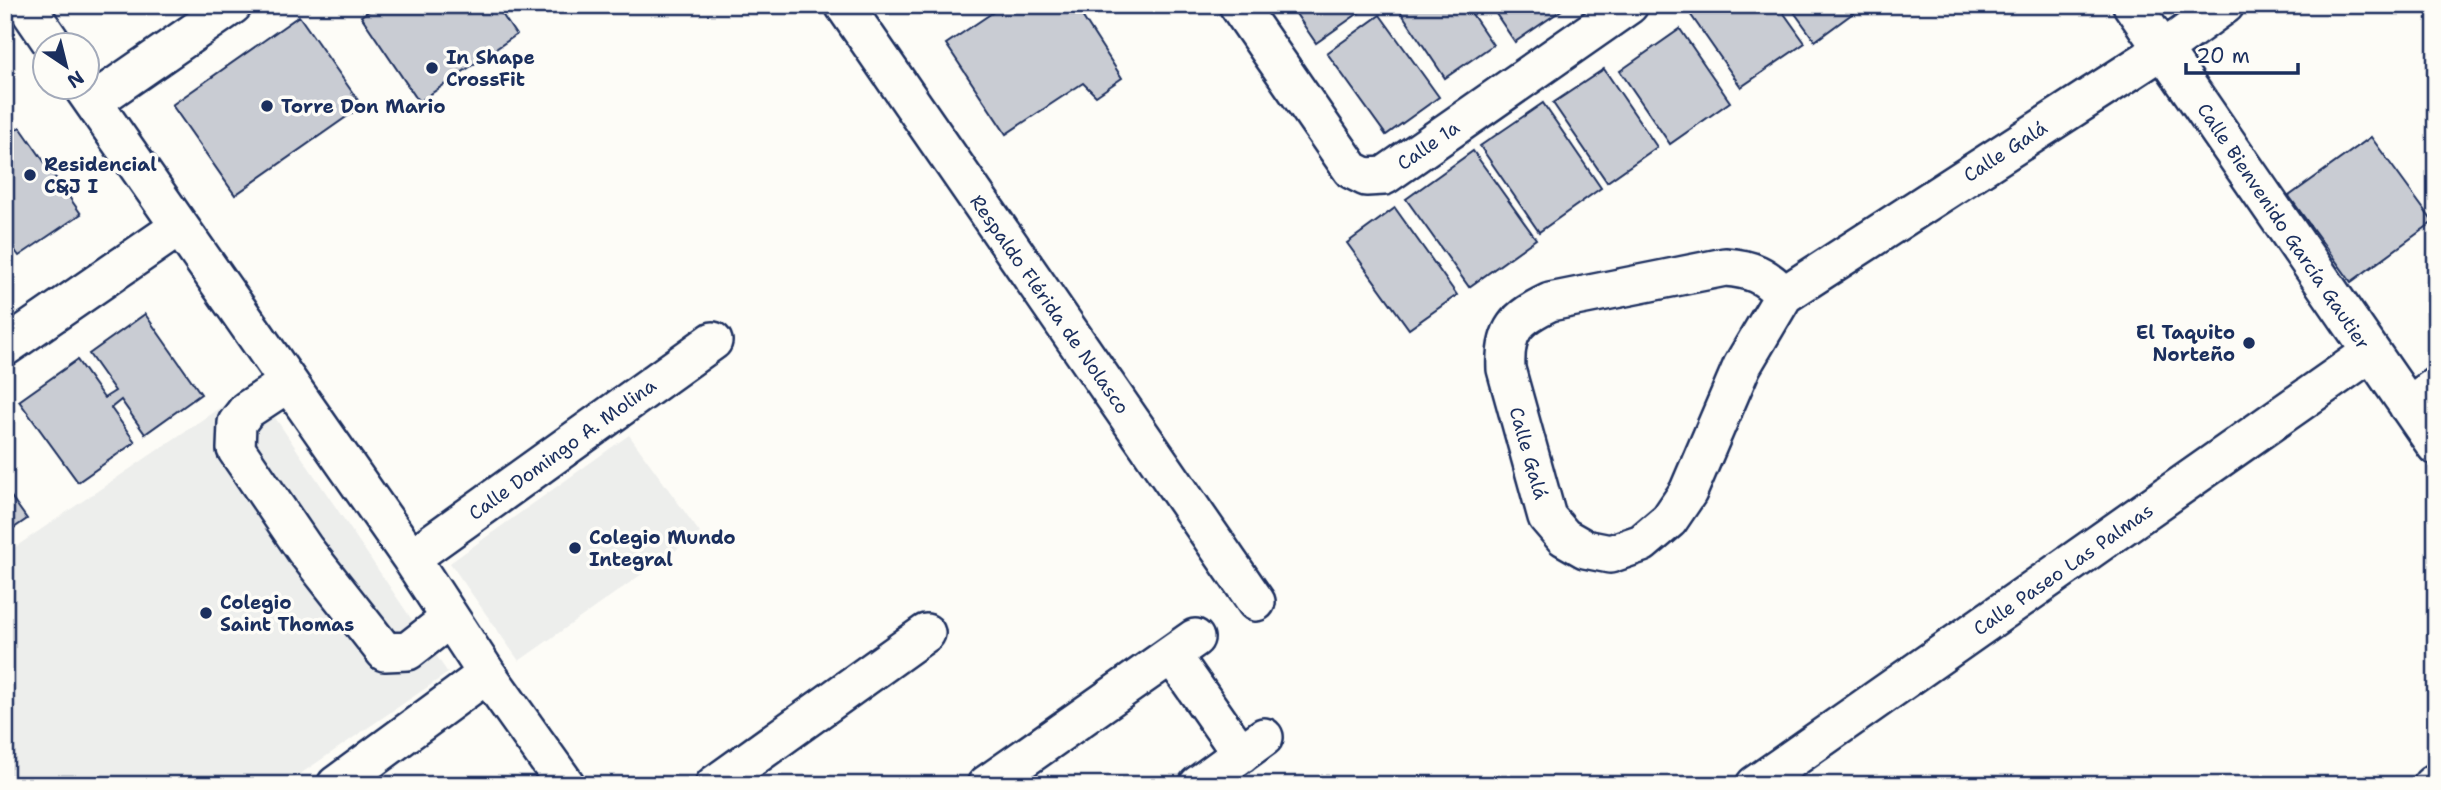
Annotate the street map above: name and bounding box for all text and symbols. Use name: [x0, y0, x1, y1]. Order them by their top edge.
north arrow: [32, 32, 102, 102]
scale bar: [2186, 32, 2298, 76]
text: 20 m: [2196, 42, 2250, 70]
place label: In Shape CrossFit: [446, 45, 535, 92]
marker: In Shape CrossFit: [424, 60, 440, 76]
text: N: [62, 65, 89, 94]
place label: Torre Don Mario: [281, 94, 446, 119]
marker: Torre Don Mario: [259, 98, 275, 114]
street label: Calle Bienvenido García Gautier: [2192, 98, 2376, 354]
street label: Calle 1a: [1392, 115, 1465, 176]
street label: Calle Galá: [1959, 115, 2052, 188]
place label: Residencial C&J I: [44, 152, 157, 199]
marker: Residencial C&J I: [22, 167, 38, 183]
street label: Respaldo Flérida de Nolasco: [964, 190, 1135, 419]
place label: El Taquito Norteño: [2136, 320, 2235, 367]
marker: El Taquito Norteño: [2241, 335, 2257, 351]
street label: Calle Domingo A. Molina: [464, 373, 661, 526]
street label: Calle Galá: [1503, 404, 1554, 503]
street label: Calle Paseo Las Palmas: [1968, 498, 2158, 641]
place label: Colegio Mundo Integral: [589, 525, 736, 572]
marker: Colegio Mundo Integral: [567, 540, 583, 556]
place label: Colegio Saint Thomas: [220, 590, 354, 637]
marker: Colegio Saint Thomas: [198, 605, 214, 621]

